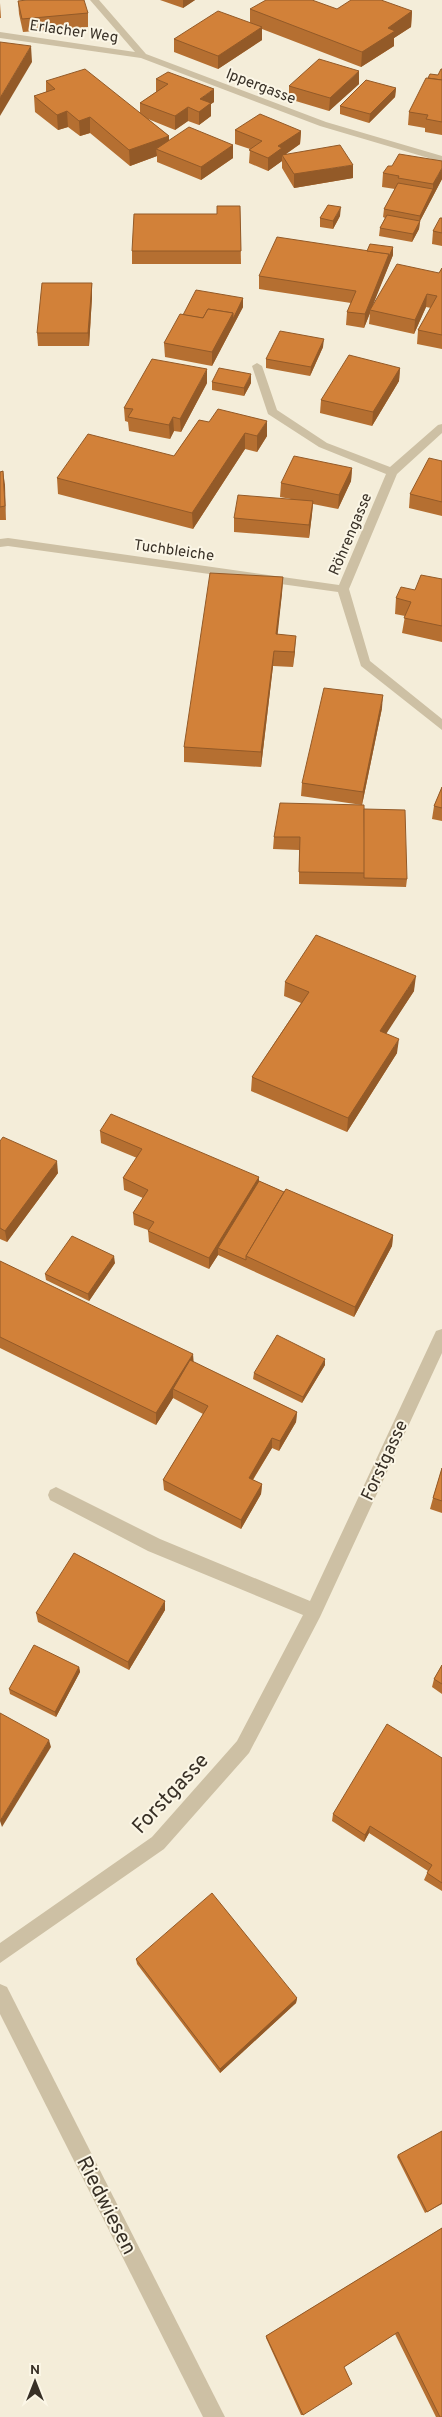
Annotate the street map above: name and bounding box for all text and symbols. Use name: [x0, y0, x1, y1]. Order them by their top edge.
street label: Erlacher Weg: [28, 17, 119, 48]
street label: Ippergasse: [223, 65, 298, 109]
street label: Röhrengasse: [325, 490, 377, 579]
street label: Tuchbleiche: [132, 536, 215, 567]
street label: Forstgasse: [357, 1417, 414, 1505]
street label: Forstgasse: [127, 1748, 215, 1840]
street label: Riedwiesen: [69, 2152, 142, 2260]
north arrow: [10, 2357, 60, 2407]
text: N: [30, 2362, 40, 2379]

